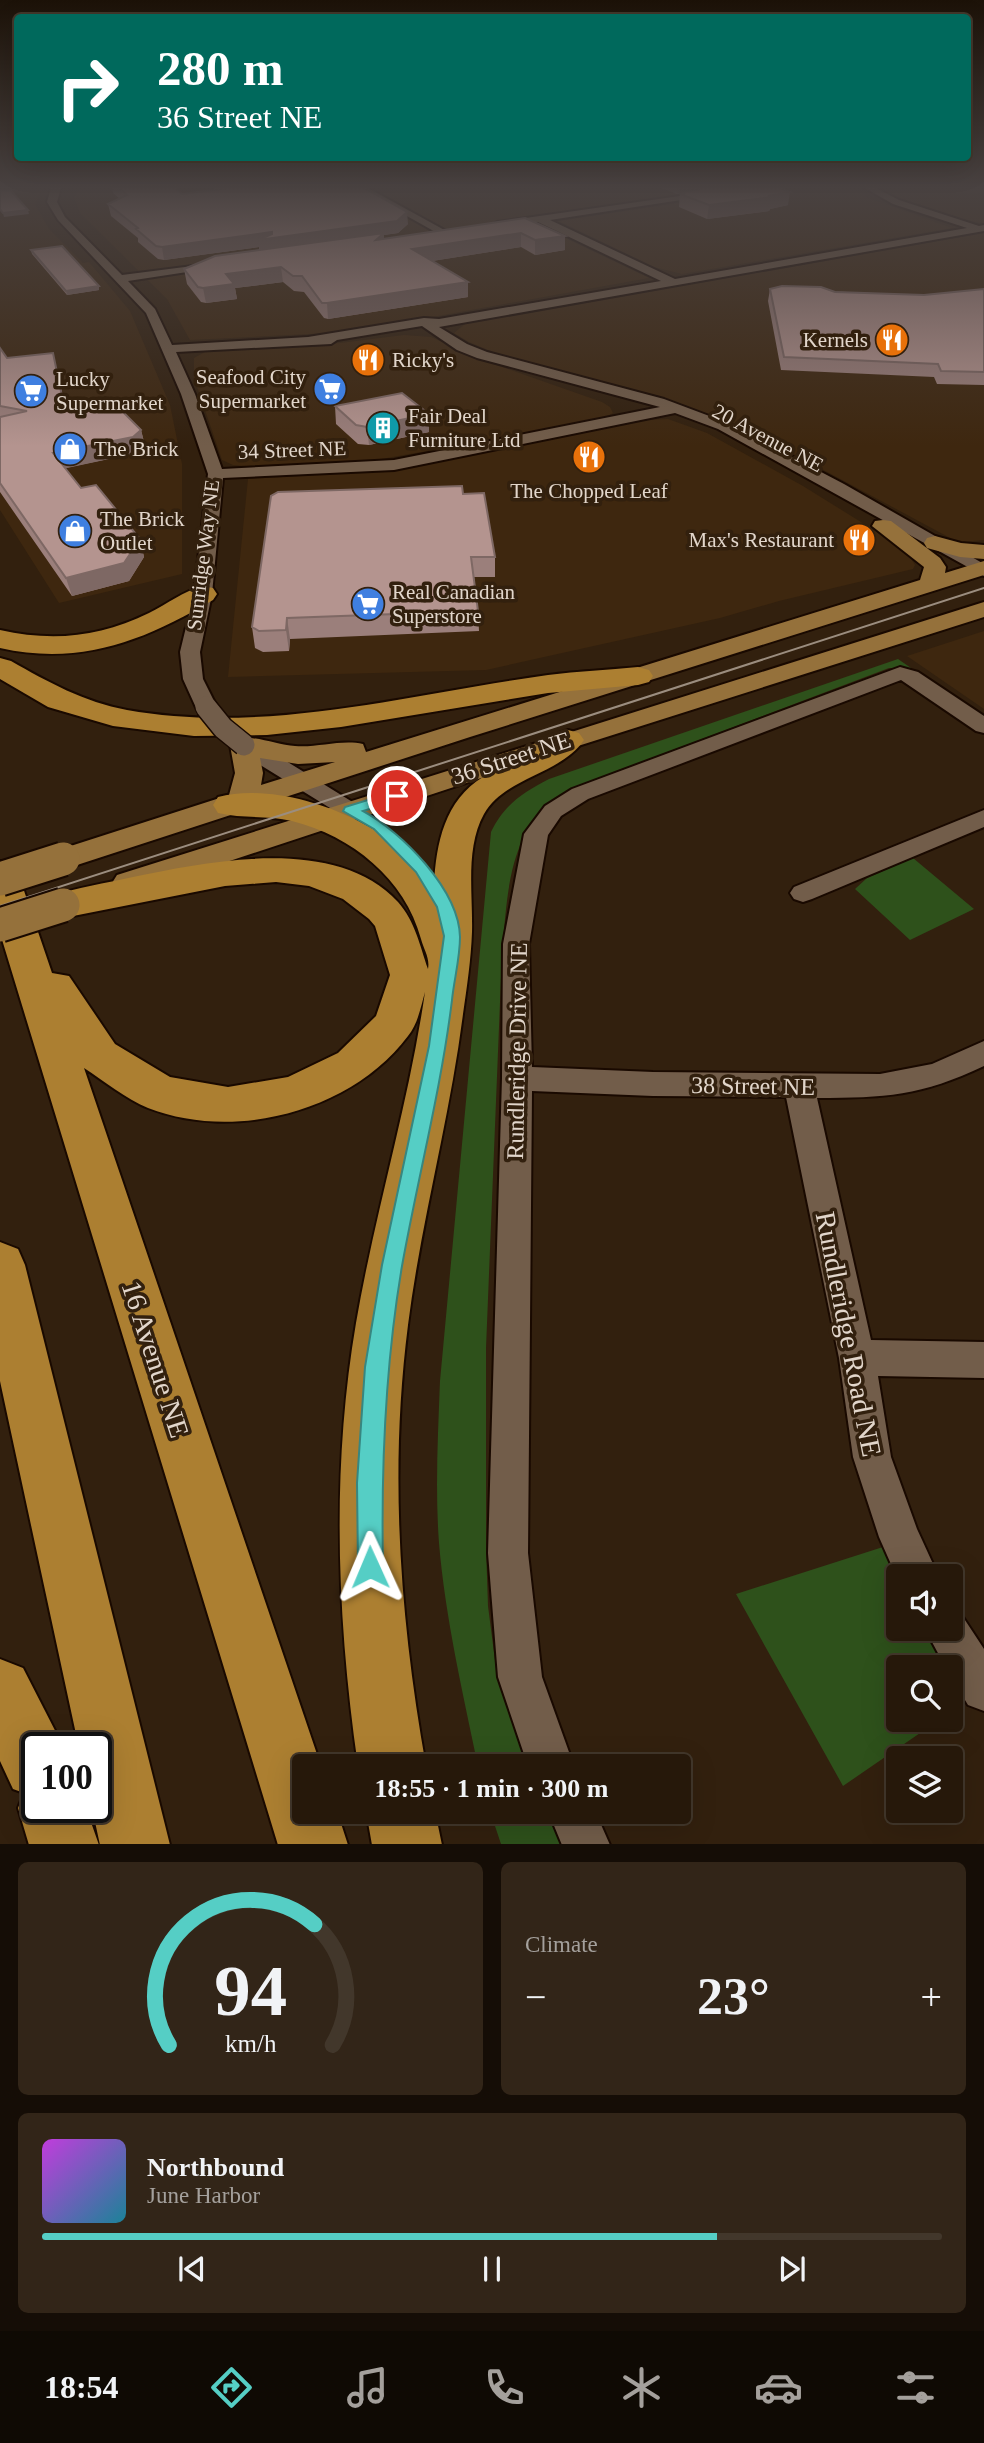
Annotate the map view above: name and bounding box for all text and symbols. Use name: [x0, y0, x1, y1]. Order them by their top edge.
text: 280 m: [157, 41, 284, 96]
icon: right: [42, 42, 133, 133]
text: 36 Street NE: [157, 99, 322, 135]
restaurant icon: Kernels: [873, 321, 911, 359]
place label: Kernels: [803, 328, 868, 352]
restaurant icon: Ricky's: [349, 341, 387, 379]
place label: Ricky's: [392, 348, 454, 372]
place label: Seafood City Supermarket: [196, 365, 306, 413]
place label: Lucky Supermarket: [56, 367, 163, 415]
supermarket icon: Seafood City Supermarket: [311, 370, 349, 408]
supermarket icon: Lucky Supermarket: [12, 372, 50, 410]
street label: 20 Avenue NE: [708, 399, 828, 477]
place label: Fair Deal Furniture Ltd: [408, 404, 521, 452]
building icon: Fair Deal Furniture Ltd: [364, 409, 402, 447]
shop icon: The Brick: [51, 430, 89, 468]
street label: 34 Street NE: [237, 436, 347, 464]
place label: The Brick: [94, 437, 179, 461]
restaurant icon: The Chopped Leaf: [570, 438, 608, 476]
street label: Sunridge Way NE: [182, 478, 224, 632]
place label: The Chopped Leaf: [510, 479, 668, 503]
place label: The Brick Outlet: [100, 507, 185, 555]
shop icon: The Brick Outlet: [56, 512, 94, 550]
restaurant icon: Max's Restaurant: [840, 521, 878, 559]
place label: Max's Restaurant: [688, 528, 834, 552]
place label: Real Canadian Superstore: [392, 580, 516, 628]
supermarket icon: Real Canadian Superstore: [349, 585, 387, 623]
street label: 36 Street NE: [448, 726, 574, 790]
pin: [367, 766, 427, 826]
icon: arrive: [378, 777, 416, 815]
street label: Rundleridge Drive NE: [502, 942, 532, 1160]
street label: 38 Street NE: [691, 1072, 815, 1100]
street label: Rundleridge Road NE: [810, 1209, 887, 1459]
street label: 16 Avenue NE: [116, 1277, 195, 1441]
position arrow: [333, 1530, 407, 1604]
map controls: [886, 1564, 963, 1823]
button: sound: [886, 1564, 963, 1641]
button: search: [886, 1655, 963, 1732]
speed limit sign: 100: [21, 1732, 112, 1823]
button: layers: [886, 1746, 963, 1823]
text: 18:55 · 1 min · 300 m: [375, 1774, 609, 1803]
text: Climate: [525, 1932, 598, 1957]
text: 94: [214, 1950, 287, 2031]
text: 23°: [697, 1968, 770, 2025]
text: −: [525, 1976, 546, 2018]
text: +: [921, 1976, 942, 2018]
text: km/h: [225, 2029, 277, 2056]
text: Northbound: [147, 2153, 284, 2182]
text: June Harbor: [147, 2183, 260, 2208]
icon: previous: [173, 2250, 211, 2288]
icon: pause: [473, 2250, 511, 2288]
icon: next: [773, 2250, 811, 2288]
icon: directions: [207, 2363, 256, 2412]
icon: music: [343, 2363, 392, 2412]
icon: phone: [480, 2363, 529, 2412]
icon: climate: [617, 2363, 666, 2412]
icon: car: [754, 2363, 803, 2412]
icon: filters: [891, 2363, 940, 2412]
text: 18:54: [44, 2369, 119, 2405]

